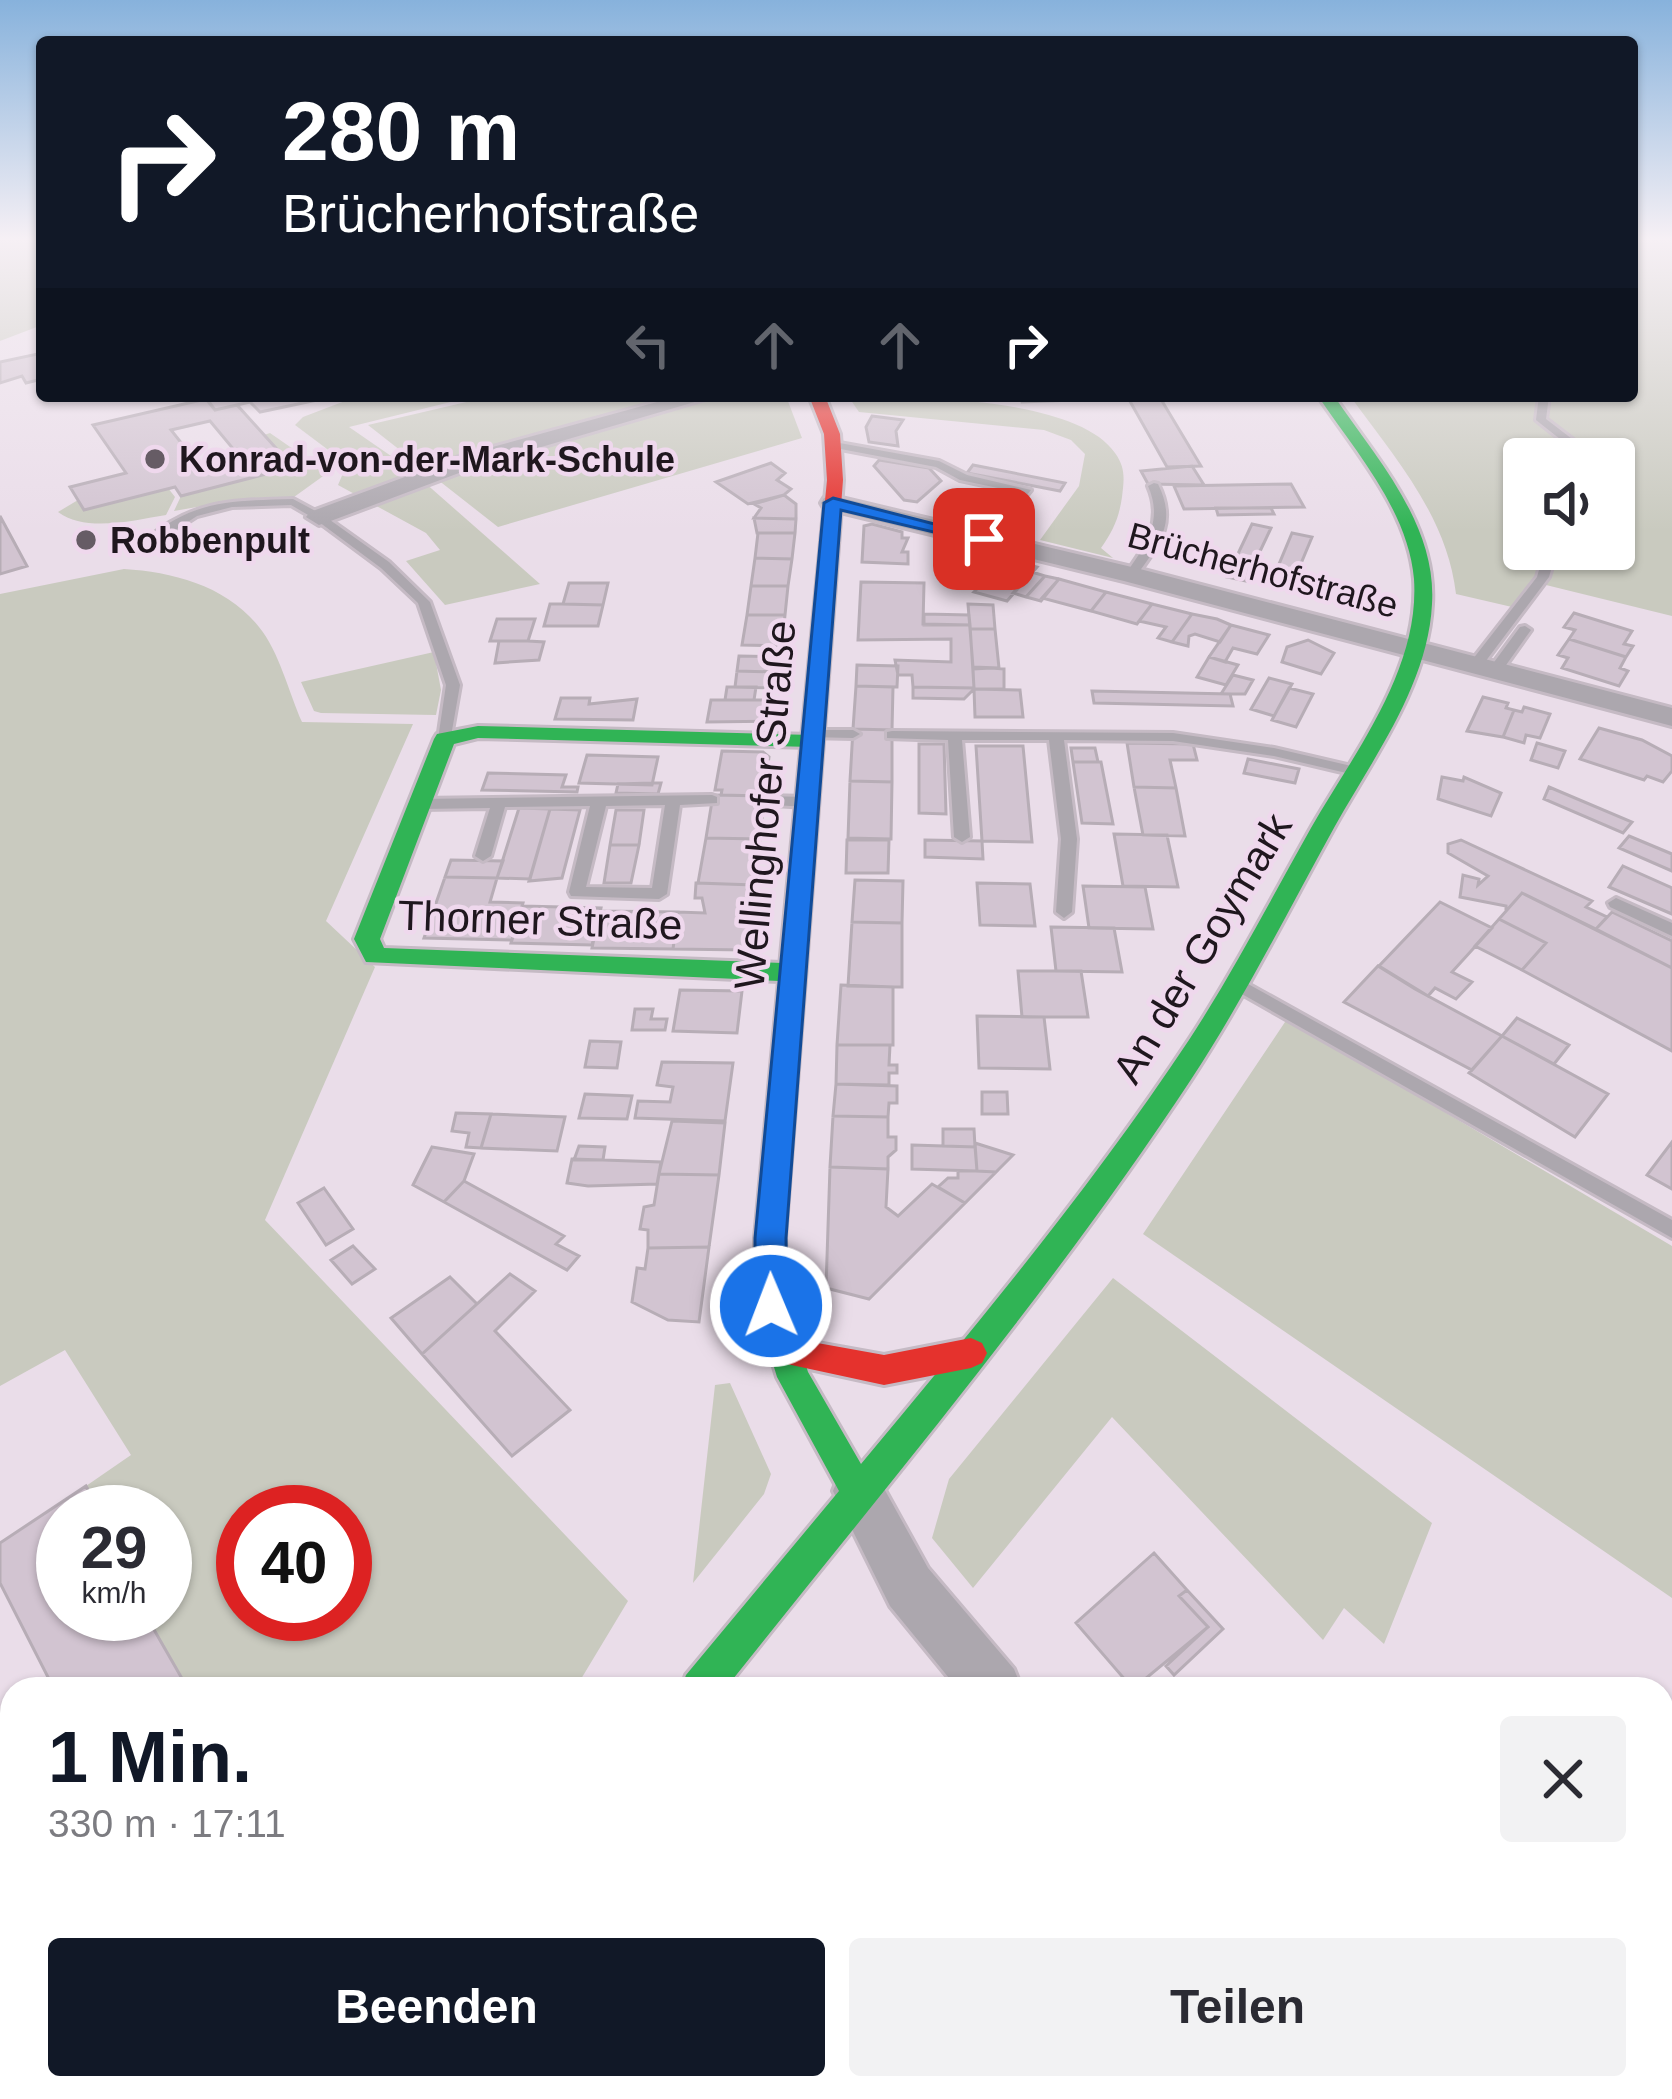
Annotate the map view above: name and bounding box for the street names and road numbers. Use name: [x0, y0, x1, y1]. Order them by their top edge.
street label: Brücherhofstraße: [1123, 514, 1403, 626]
street label: Wellinghofer Straße: [725, 618, 805, 992]
street label: An der Goymark: [1103, 804, 1301, 1091]
street label: Thorner Straße: [397, 892, 683, 948]

